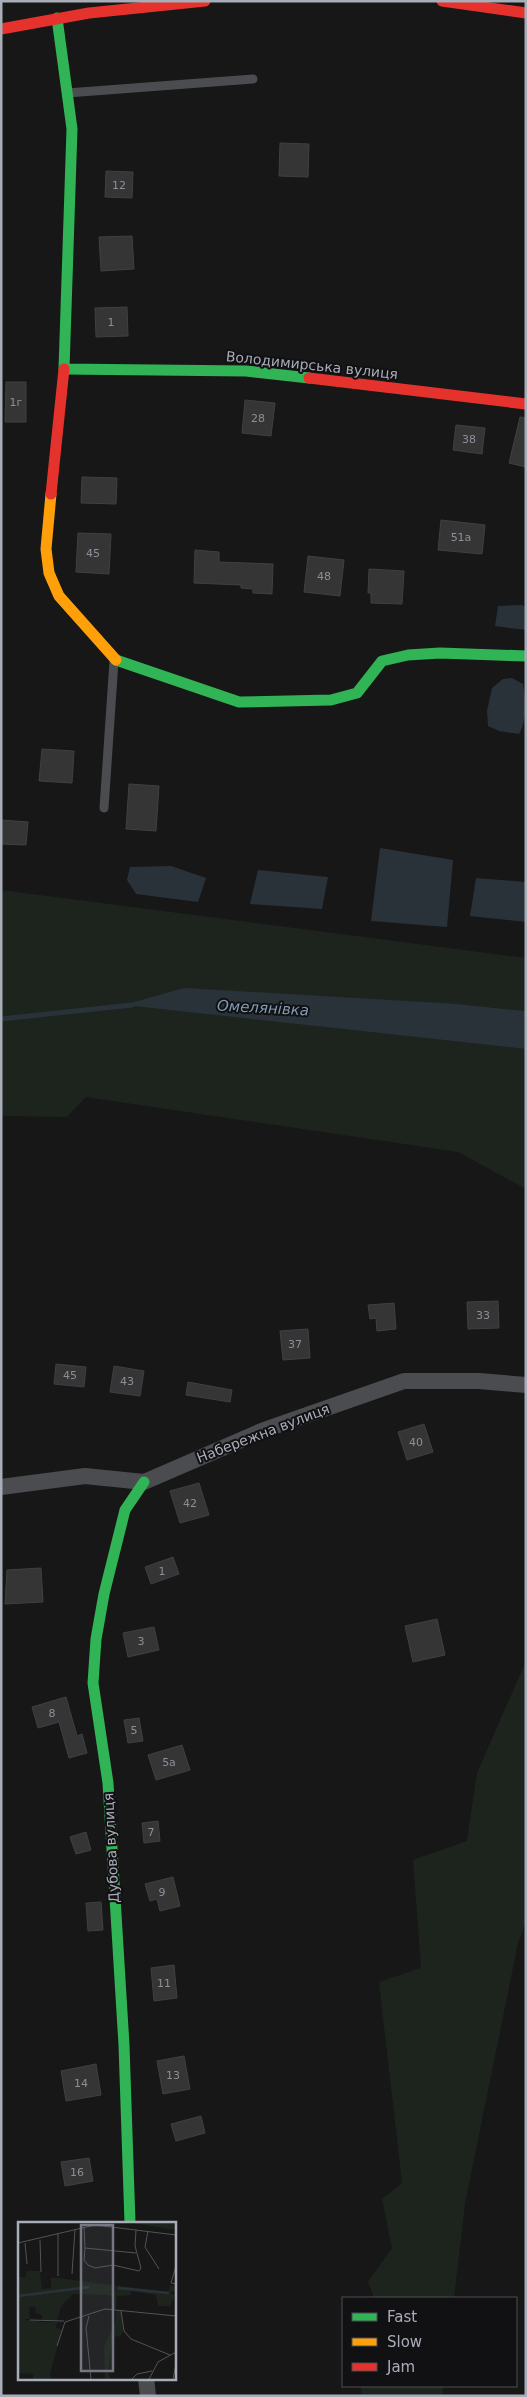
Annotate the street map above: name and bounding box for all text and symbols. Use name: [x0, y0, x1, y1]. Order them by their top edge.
house number: 12: [112, 179, 126, 192]
house number: 1: [108, 316, 115, 329]
street label: Володимирська вулиця: [225, 348, 399, 382]
house number: 1г: [10, 396, 23, 409]
house number: 28: [251, 412, 265, 425]
house number: 38: [462, 433, 476, 446]
house number: 51а: [451, 531, 471, 544]
house number: 45: [86, 547, 100, 560]
house number: 48: [317, 570, 331, 583]
water label: Омелянівка: [217, 997, 309, 1019]
house number: 33: [476, 1309, 490, 1322]
house number: 37: [288, 1338, 302, 1351]
house number: 45: [63, 1369, 77, 1382]
house number: 43: [120, 1375, 134, 1388]
street label: Набережна вулиця: [194, 1400, 332, 1466]
house number: 40: [409, 1436, 423, 1449]
house number: 42: [183, 1497, 197, 1510]
house number: 1: [159, 1565, 166, 1578]
house number: 3: [138, 1635, 145, 1648]
house number: 8: [49, 1707, 56, 1720]
house number: 5: [131, 1724, 138, 1737]
house number: 5а: [162, 1756, 176, 1769]
street label: Дубова вулиця: [100, 1793, 122, 1903]
house number: 7: [148, 1826, 155, 1839]
house number: 9: [159, 1886, 166, 1899]
house number: 11: [157, 1977, 171, 1990]
house number: 13: [166, 2069, 180, 2082]
house number: 14: [74, 2077, 88, 2090]
house number: 16: [70, 2166, 84, 2179]
inset map: [18, 2222, 175, 2380]
legend: [342, 2297, 517, 2387]
text: Fast: [387, 2308, 417, 2326]
text: Slow: [387, 2333, 422, 2351]
text: Jam: [386, 2358, 415, 2376]

